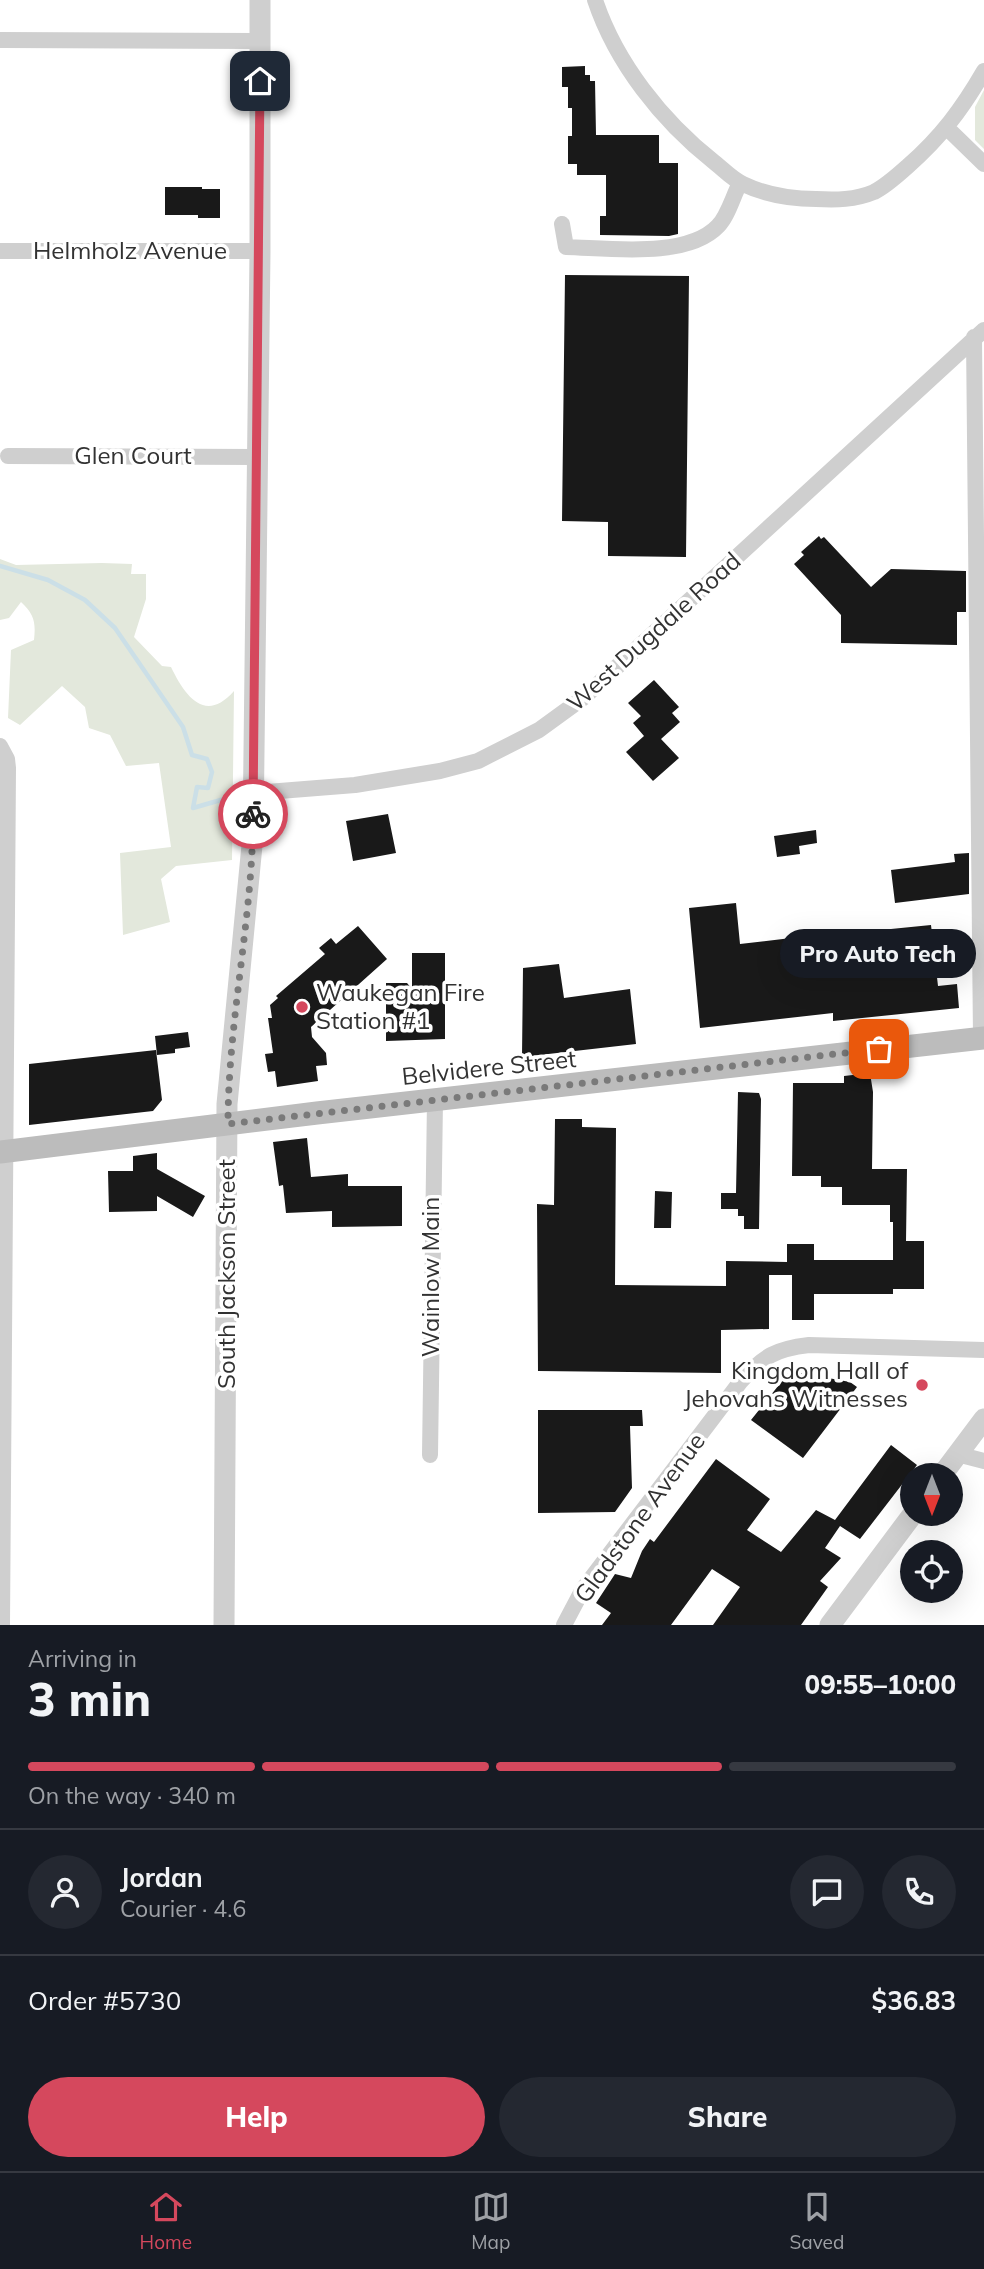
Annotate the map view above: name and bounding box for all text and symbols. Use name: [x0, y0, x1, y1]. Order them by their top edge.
pin: [230, 51, 290, 111]
icon: home: [241, 62, 279, 100]
street label: Helmholz Avenue: [33, 235, 227, 265]
street label: Glen Court: [74, 440, 192, 470]
street label: West Dugdale Road: [560, 545, 746, 717]
courier: [218, 779, 288, 849]
icon: bike: [234, 795, 272, 833]
callout: Pro Auto Tech: [781, 930, 977, 979]
text: Pro Auto Tech: [800, 939, 956, 968]
place label: Waukegan Fire Station #1: [316, 977, 485, 1035]
marker: Waukegan Fire Station #1: [294, 999, 310, 1015]
pin: [849, 1019, 909, 1079]
icon: bag: [860, 1030, 898, 1068]
street label: Belvidere Street: [400, 1043, 578, 1091]
street label: South Jackson Street: [211, 1159, 241, 1389]
street label: Wainlow Main: [415, 1197, 445, 1357]
place label: Kingdom Hall of Jehovahs Witnesses: [684, 1355, 909, 1413]
marker: Kingdom Hall of Jehovahs Witnesses: [914, 1377, 930, 1393]
street label: Gladstone Avenue: [567, 1427, 711, 1608]
north arrow: [900, 1463, 962, 1526]
map controls: [900, 1463, 963, 1603]
button: locate: [900, 1540, 963, 1603]
text: Arriving in: [28, 1644, 137, 1673]
text: 09:55–10:00: [805, 1668, 956, 1701]
text: 3 min: [28, 1670, 151, 1728]
text: On the way · 340 m: [28, 1781, 236, 1810]
button: person: [28, 1855, 102, 1929]
button: chat: [790, 1855, 864, 1929]
button: phone: [882, 1855, 956, 1929]
text: Jordan: [120, 1861, 203, 1894]
text: Courier · 4.6: [120, 1894, 246, 1923]
text: Order #5730: [28, 1984, 181, 2017]
text: $36.83: [872, 1984, 956, 2017]
button: Help: [28, 2077, 485, 2157]
button: Share: [499, 2077, 956, 2157]
tab: Home: [140, 2188, 192, 2254]
tab: Map: [471, 2188, 510, 2254]
tab: Saved: [790, 2188, 844, 2254]

